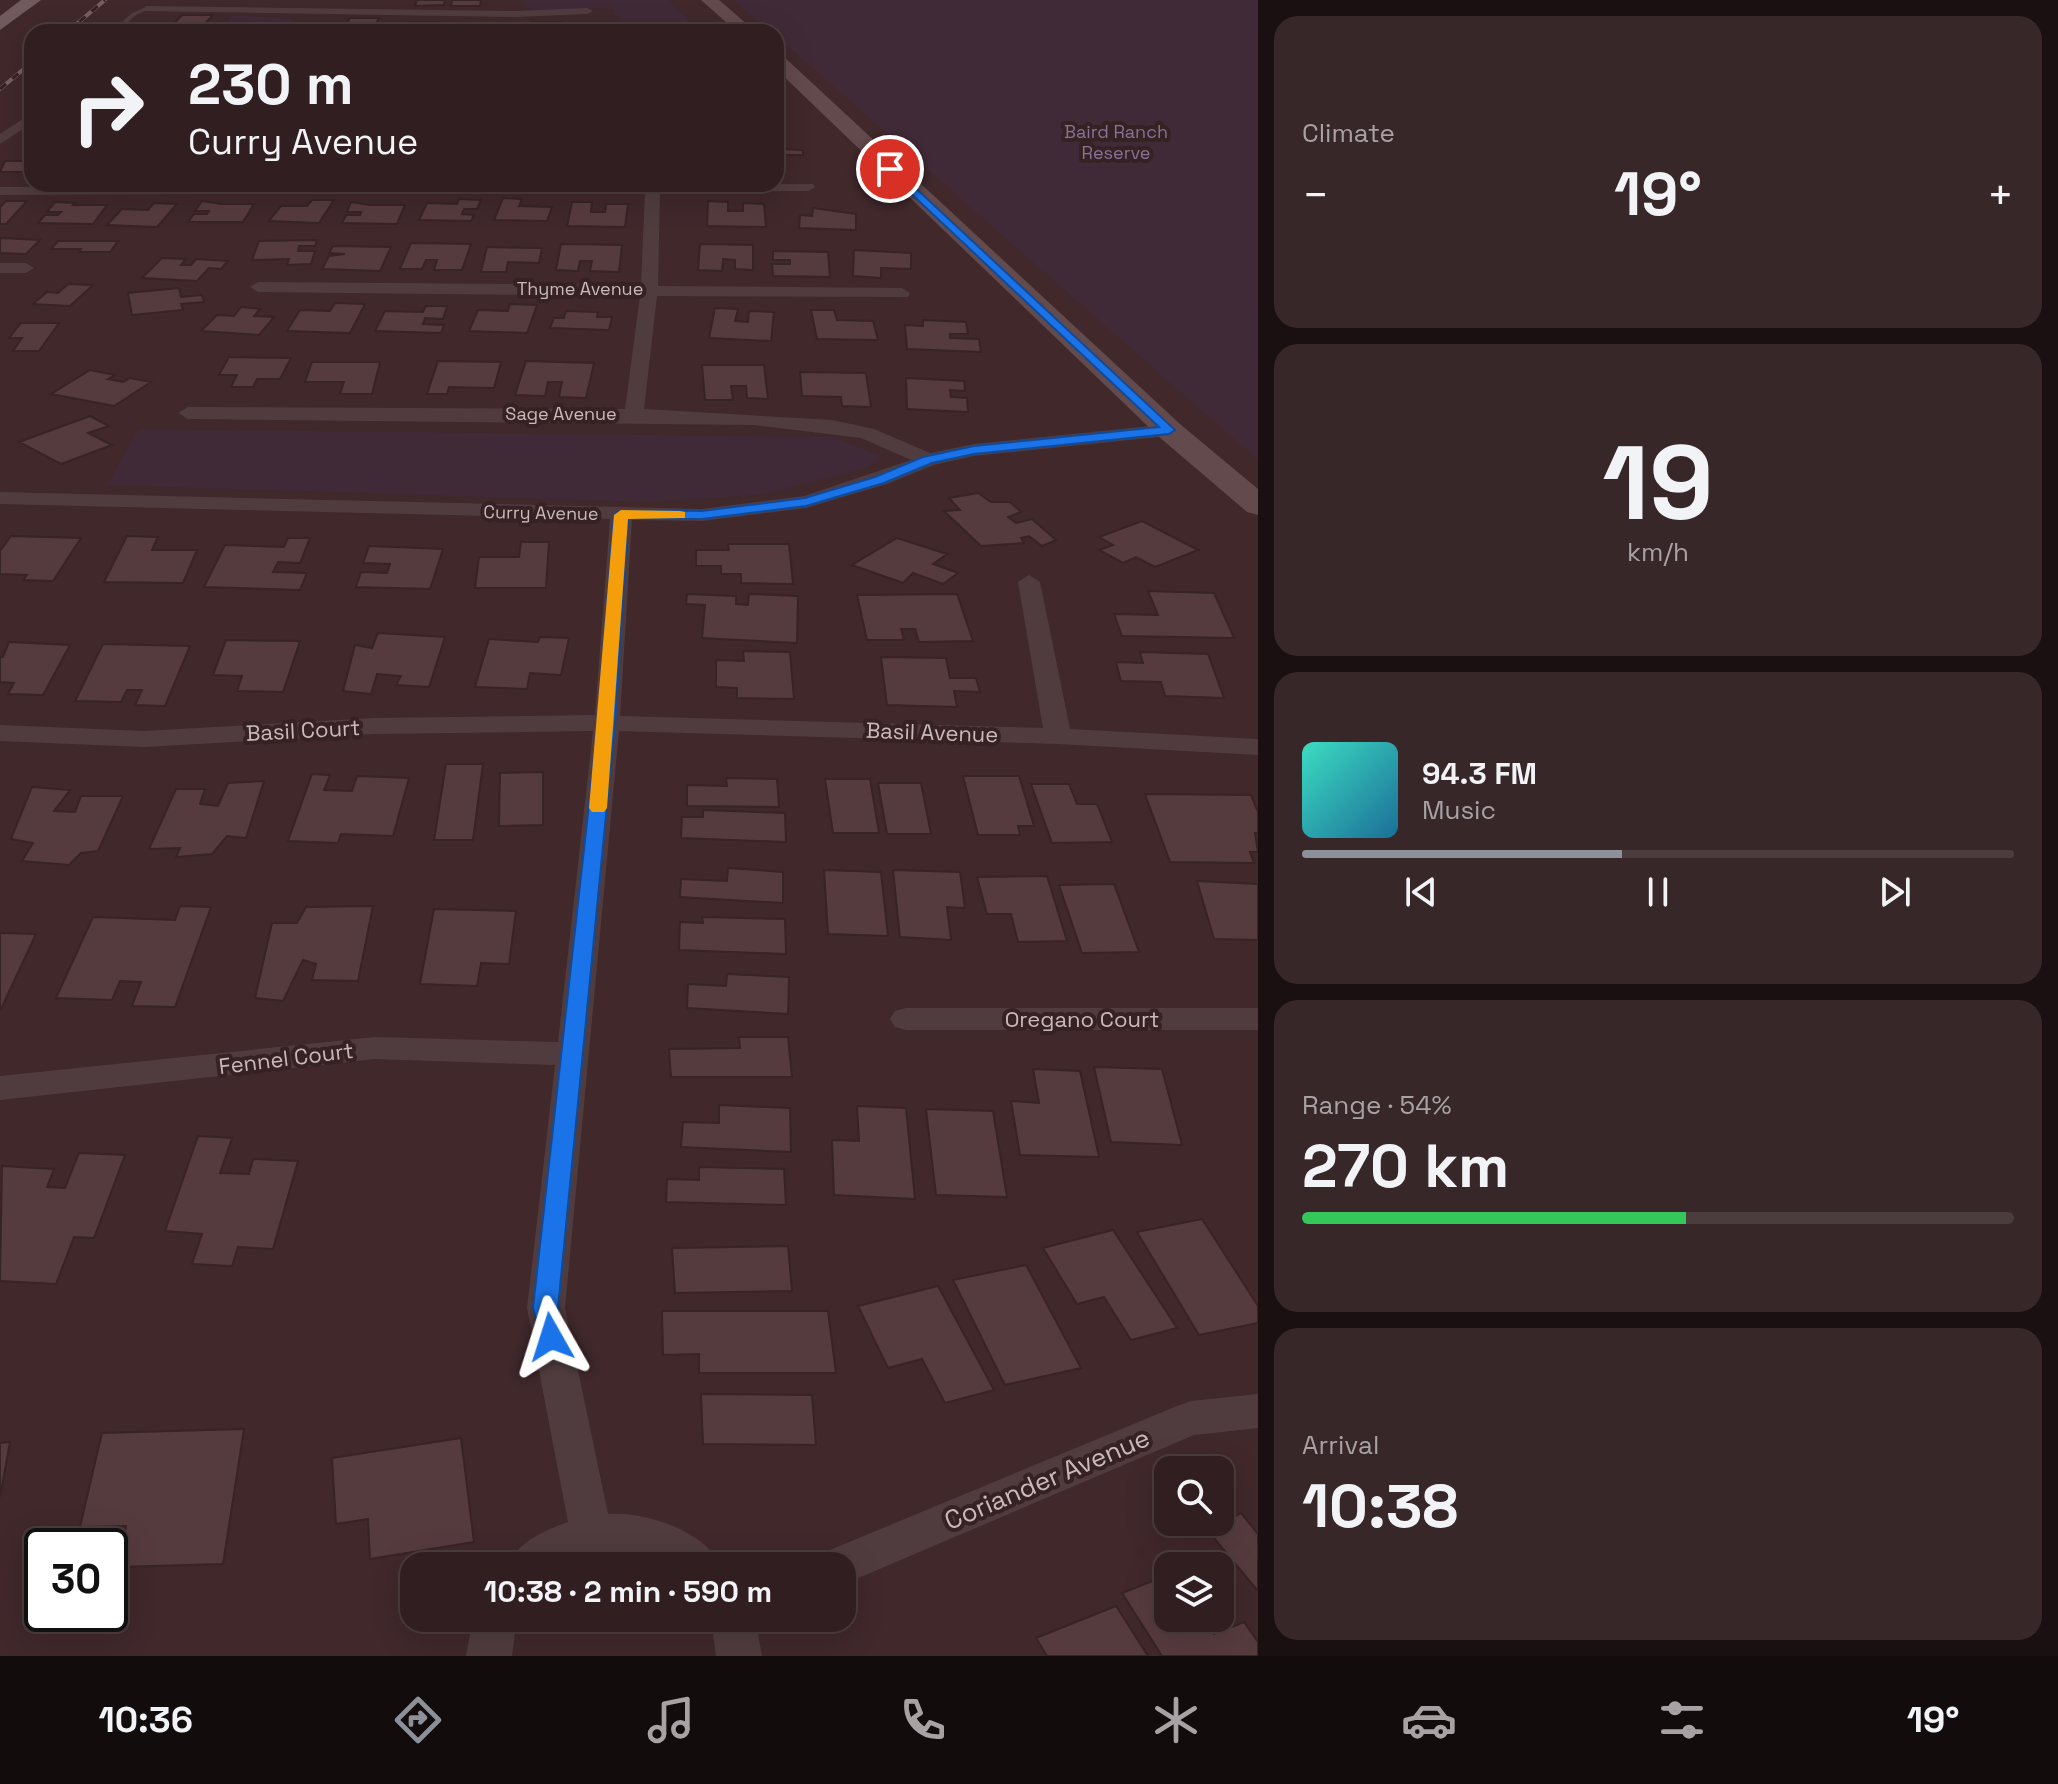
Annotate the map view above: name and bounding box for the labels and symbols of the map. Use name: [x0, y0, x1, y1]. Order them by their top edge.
park label: Baird Ranch Reserve: [1064, 120, 1168, 164]
pin: [856, 135, 924, 203]
street label: Thyme Avenue: [517, 277, 643, 300]
street label: Sage Avenue: [505, 402, 617, 425]
street label: Curry Avenue: [483, 500, 599, 525]
street label: Basil Court: [245, 713, 361, 747]
street label: Basil Avenue: [865, 716, 999, 748]
street label: Oregano Court: [1005, 1005, 1159, 1033]
street label: Fennel Court: [217, 1036, 355, 1080]
position arrow: [509, 1295, 593, 1379]
street label: Coriander Avenue: [939, 1420, 1155, 1538]
speed limit sign: 30: [24, 1528, 128, 1632]

